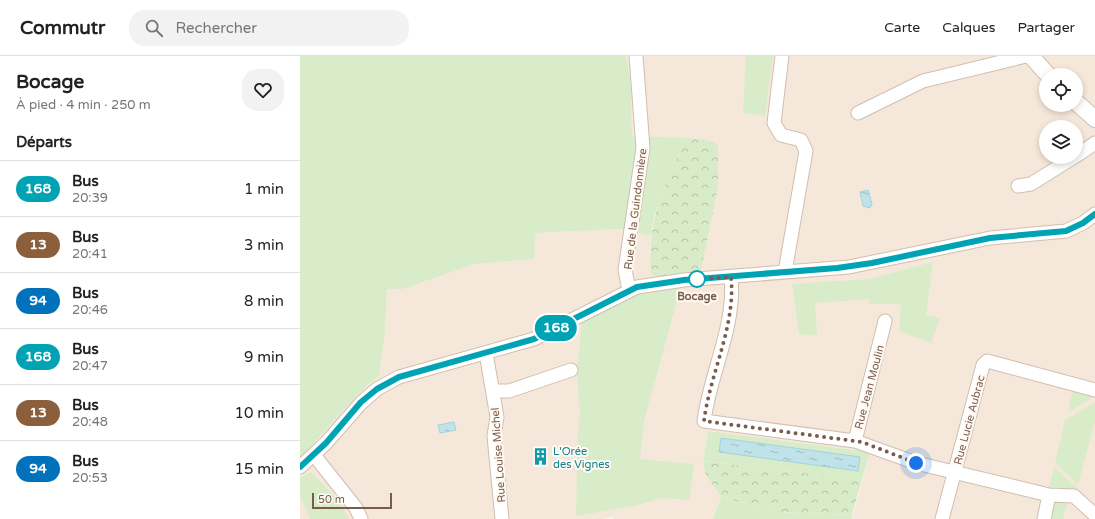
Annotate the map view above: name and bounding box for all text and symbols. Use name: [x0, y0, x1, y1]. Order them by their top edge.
search box: [129, 10, 409, 46]
text: Commutr: [20, 17, 105, 39]
icon: search: [143, 17, 165, 39]
text: Rechercher: [175, 19, 257, 37]
text: Carte: [884, 19, 920, 36]
text: Calques: [942, 19, 995, 36]
text: Partager: [1017, 19, 1075, 36]
map controls: [1039, 68, 1083, 164]
button: locate: [1039, 68, 1083, 112]
button: heart: [242, 69, 284, 111]
text: Bocage: [16, 71, 84, 93]
text: À pied · 4 min · 250 m: [16, 97, 151, 113]
button: layers: [1039, 120, 1083, 164]
text: Départs: [16, 133, 72, 151]
street label: Rue de la Guindonnière: [622, 148, 649, 270]
text: Bus: [72, 172, 99, 190]
text: 168: [25, 180, 51, 197]
text: 1 min: [244, 180, 284, 198]
text: 20:39: [72, 190, 108, 206]
text: Bus: [72, 228, 99, 246]
text: 13: [29, 236, 47, 253]
text: 3 min: [244, 236, 284, 254]
text: 20:41: [72, 246, 108, 262]
marker: Bocage: [688, 270, 706, 288]
text: Bus: [72, 284, 99, 302]
place label: Bocage: [677, 290, 718, 304]
text: 94: [29, 292, 47, 309]
text: 8 min: [244, 292, 284, 310]
text: 20:46: [72, 302, 108, 318]
line badge: 168: [533, 315, 579, 341]
text: 168: [543, 319, 569, 336]
text: Bus: [72, 340, 99, 358]
street label: Rue Jean Moulin: [852, 344, 887, 431]
text: 168: [25, 348, 51, 365]
text: 9 min: [244, 348, 284, 366]
text: 20:47: [72, 358, 108, 374]
street label: Rue Lucie Aubrac: [951, 374, 988, 466]
text: Bus: [72, 396, 99, 414]
text: 13: [29, 404, 47, 421]
text: 10 min: [235, 404, 284, 422]
street label: Rue Louise Michel: [489, 407, 508, 503]
text: 20:48: [72, 414, 108, 430]
place label: L'Orée des Vignes: [553, 445, 610, 471]
building icon: L'Orée des Vignes: [530, 447, 550, 467]
text: Bus: [72, 452, 99, 470]
your location: [906, 453, 926, 473]
text: 94: [29, 460, 47, 477]
text: 15 min: [235, 460, 284, 478]
text: 20:53: [72, 470, 108, 486]
scale bar: [312, 491, 392, 510]
text: 50 m: [318, 493, 345, 506]

